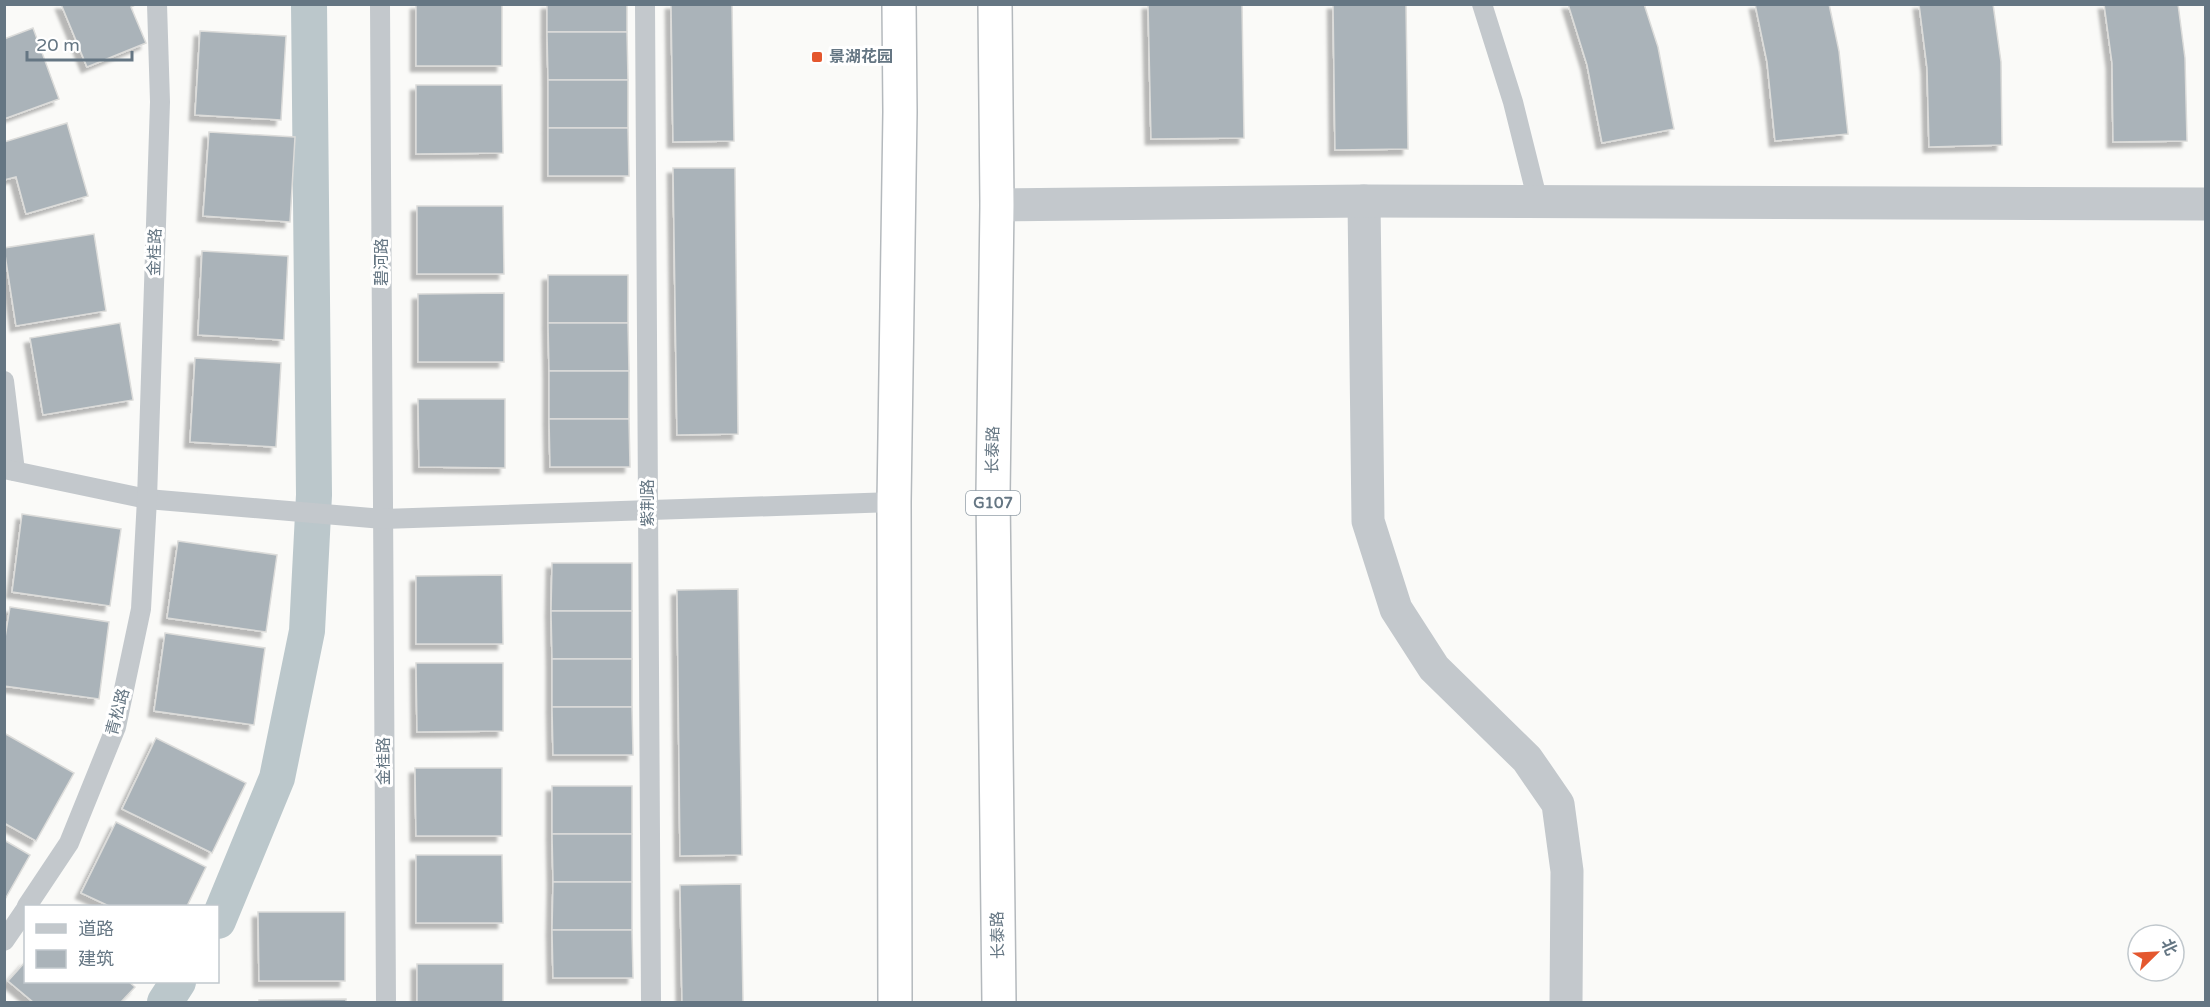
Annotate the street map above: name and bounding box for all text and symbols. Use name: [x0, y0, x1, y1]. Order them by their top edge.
scale bar: [27, 24, 132, 62]
text: 20 m: [36, 34, 80, 56]
place label: 景湖花园: [829, 47, 893, 67]
marker: 景湖花园: [810, 50, 824, 64]
street label: 金桂路: [144, 228, 166, 276]
street label: 碧河路: [372, 238, 392, 286]
street label: 长泰路: [983, 426, 1003, 474]
street label: 紫荆路: [638, 479, 658, 527]
road number: G107: [966, 491, 1020, 515]
street label: 青松路: [102, 686, 134, 738]
street label: 金桂路: [374, 737, 394, 785]
legend: [24, 905, 219, 983]
street label: 长泰路: [988, 911, 1008, 959]
text: 道路: [78, 918, 114, 940]
north arrow: [2126, 923, 2186, 983]
text: 北: [2156, 936, 2181, 959]
text: 建筑: [78, 948, 114, 970]

